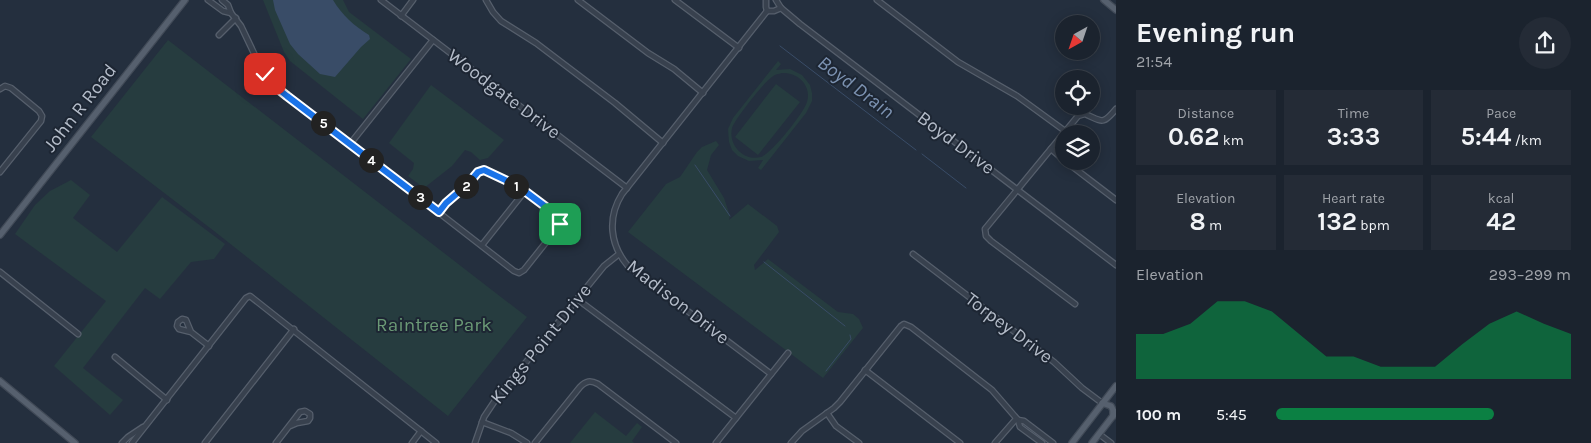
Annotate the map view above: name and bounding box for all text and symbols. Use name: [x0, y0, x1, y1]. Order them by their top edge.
north arrow: [1055, 15, 1100, 60]
map controls: [1055, 15, 1100, 170]
text: Evening run: [1136, 16, 1295, 49]
button: share: [1519, 17, 1571, 69]
street label: Woodgate Drive: [443, 44, 565, 144]
water label: Boyd Drain: [813, 51, 899, 123]
text: 21:54: [1136, 52, 1172, 71]
pin: [244, 53, 286, 95]
street label: John R Road: [39, 60, 121, 156]
icon: check: [251, 60, 279, 88]
button: locate: [1055, 70, 1100, 115]
text: Distance: [1178, 105, 1234, 122]
text: Time: [1338, 105, 1369, 122]
text: Pace: [1486, 105, 1516, 122]
street label: Boyd Drive: [913, 107, 999, 179]
pin: 5: [310, 110, 336, 136]
text: 5: [319, 115, 328, 132]
text: 0.62: [1168, 122, 1219, 151]
text: 3:33: [1327, 122, 1380, 151]
text: 5:44: [1460, 122, 1512, 151]
button: layers: [1055, 125, 1100, 170]
text: km: [1219, 132, 1244, 149]
text: /km: [1512, 132, 1542, 149]
pin: 4: [358, 148, 384, 172]
text: 4: [367, 152, 376, 169]
pin: 2: [454, 174, 478, 198]
pin: 1: [504, 174, 528, 198]
text: 2: [462, 178, 471, 195]
text: 1: [514, 178, 519, 195]
pin: 3: [408, 184, 432, 210]
text: 3: [416, 189, 425, 206]
text: Elevation: [1176, 190, 1235, 207]
text: Heart rate: [1322, 190, 1385, 207]
text: kcal: [1488, 190, 1515, 207]
pin: [539, 203, 581, 245]
text: 8: [1190, 207, 1206, 236]
text: 132: [1317, 207, 1357, 236]
text: 42: [1486, 207, 1516, 236]
icon: arrive: [546, 210, 574, 238]
text: m: [1206, 217, 1222, 234]
text: bpm: [1357, 217, 1390, 234]
street label: Madison Drive: [622, 255, 734, 349]
text: Elevation: [1136, 265, 1204, 284]
text: 293–299 m: [1489, 265, 1571, 284]
street label: Kings Point Drive: [486, 280, 596, 408]
street label: Torpey Drive: [961, 288, 1057, 368]
park label: Raintree Park: [376, 314, 492, 336]
text: 100 m: [1136, 405, 1181, 424]
text: 5:45: [1216, 405, 1247, 424]

